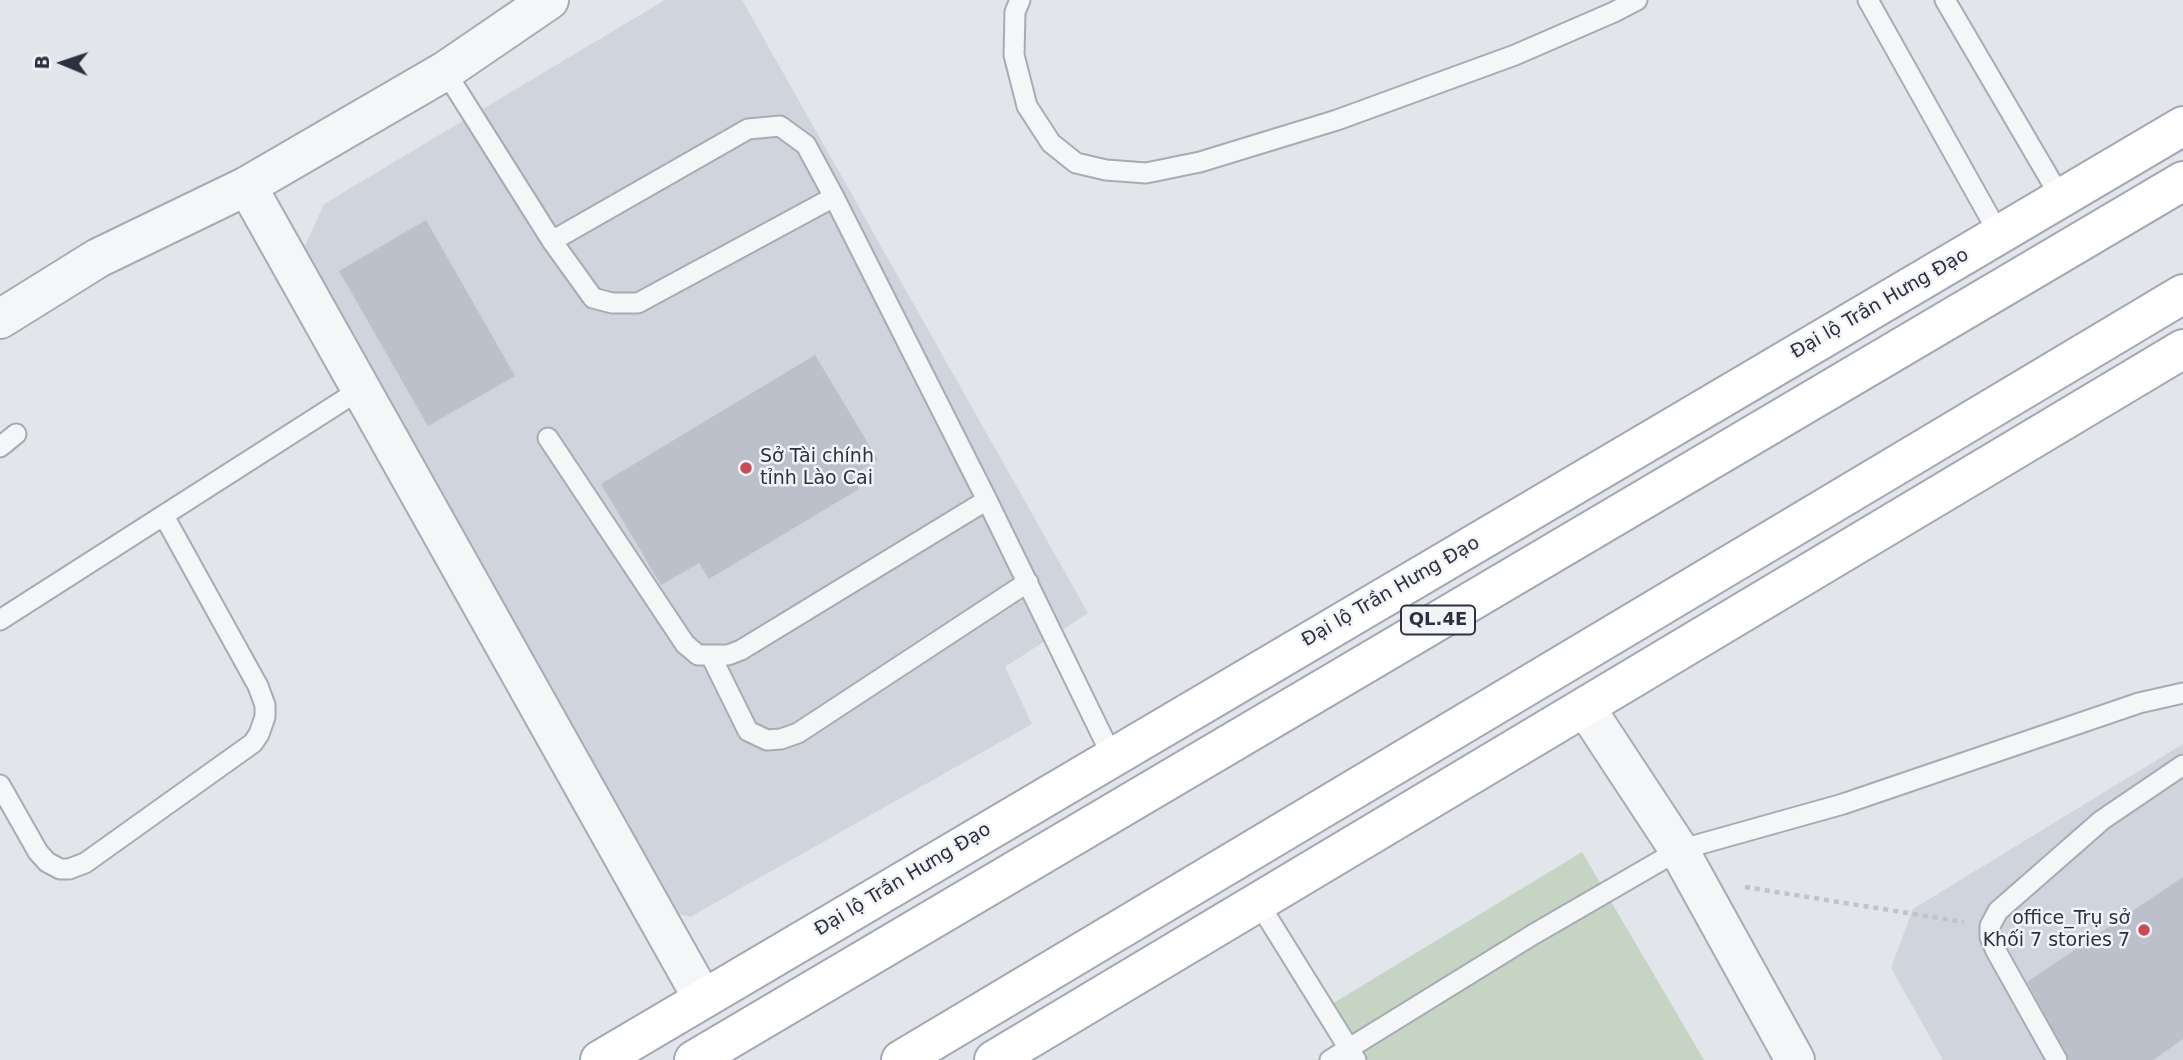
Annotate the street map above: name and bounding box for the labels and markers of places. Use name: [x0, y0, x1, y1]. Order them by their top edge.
place label: Sở Tài chính tỉnh Lào Cai: [760, 446, 874, 490]
marker: Sở Tài chính tỉnh Lào Cai: [738, 460, 754, 476]
place label: office_Trụ sở Khối 7 stories 7: [1983, 908, 2130, 952]
marker: office_Trụ sở Khối 7 stories 7: [2136, 922, 2152, 938]

